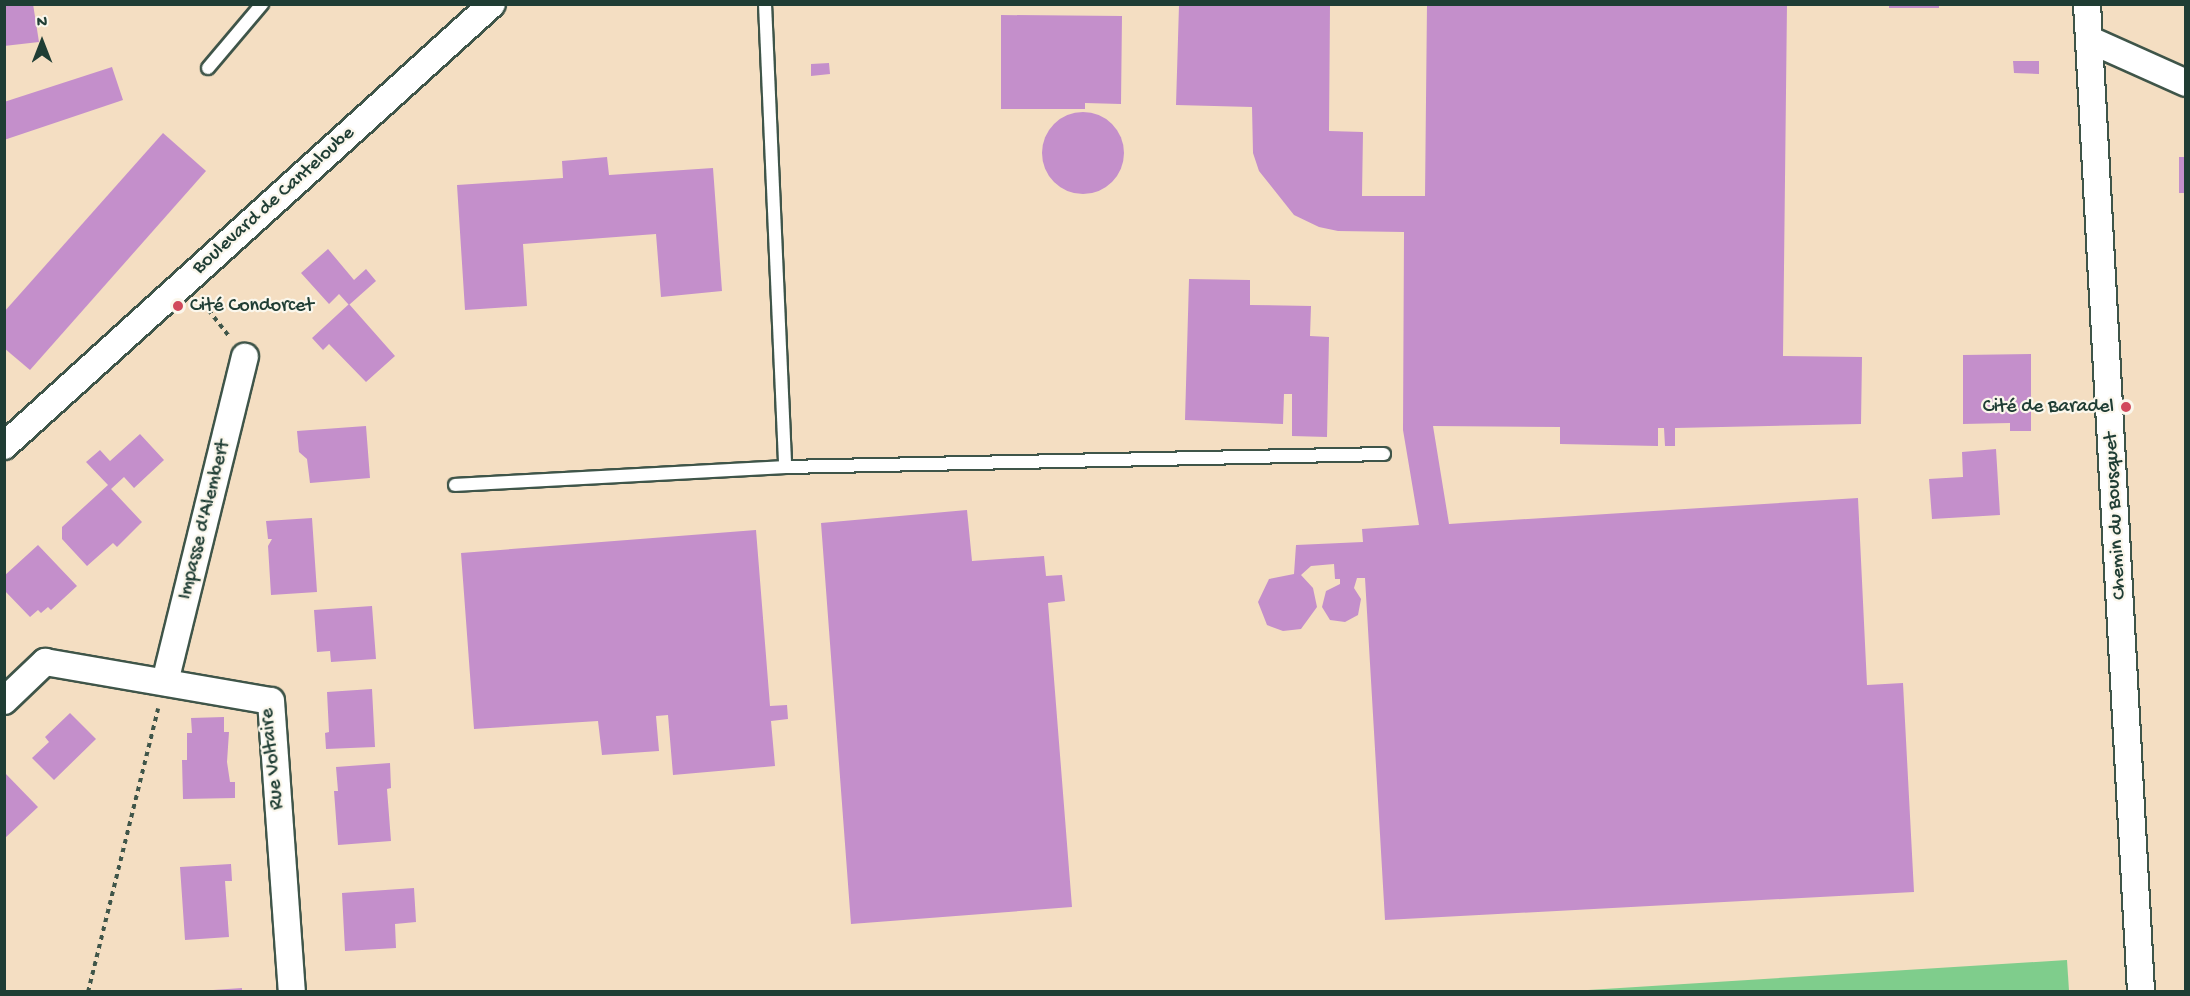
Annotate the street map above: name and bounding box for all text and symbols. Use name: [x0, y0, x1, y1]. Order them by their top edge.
north arrow: [12, 12, 72, 72]
text: N: [37, 14, 47, 33]
street label: Boulevard de Canteloube: [188, 122, 360, 280]
place label: Cité Condorcet: [190, 294, 314, 318]
marker: Cité Condorcet: [171, 299, 185, 313]
place label: Cité de Baradel: [1983, 395, 2114, 419]
marker: Cité de Baradel: [2119, 400, 2133, 414]
street label: Chemin du Bousquet: [2100, 432, 2132, 600]
street label: Impasse d'Alembert: [174, 438, 236, 602]
street label: Rue Voltaire: [256, 707, 290, 811]

